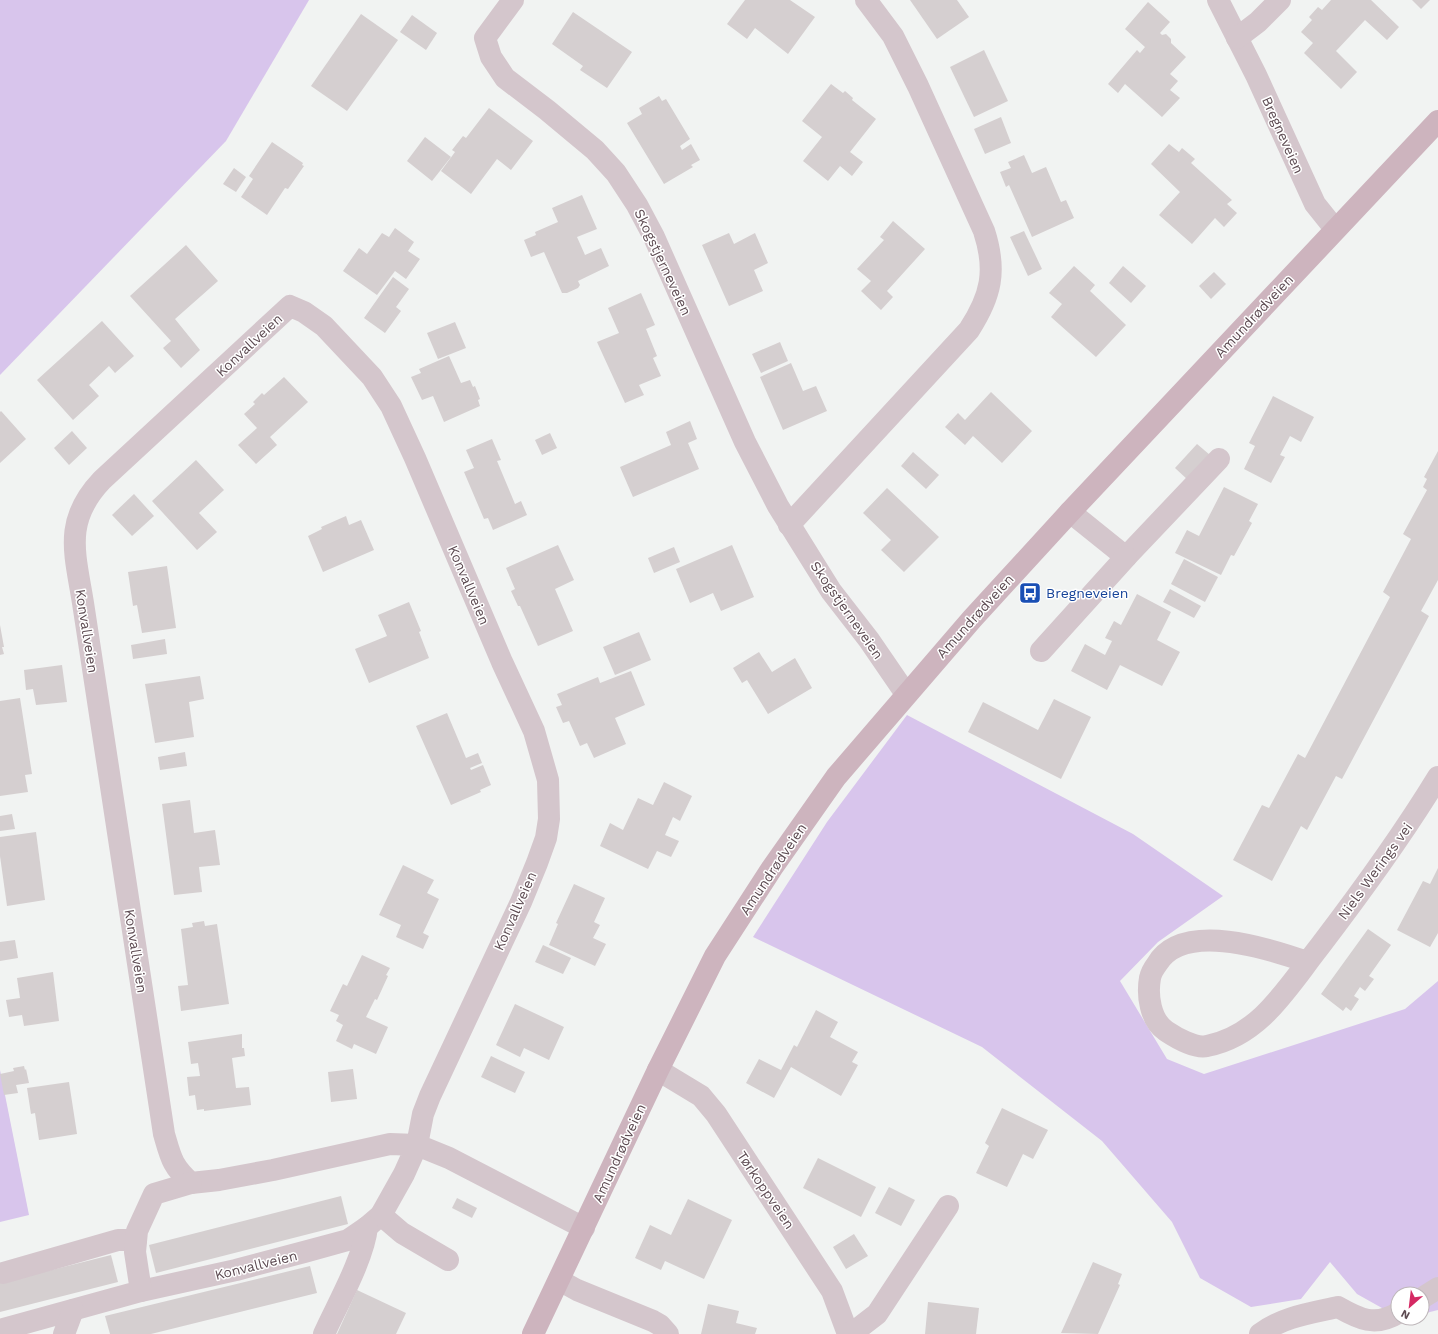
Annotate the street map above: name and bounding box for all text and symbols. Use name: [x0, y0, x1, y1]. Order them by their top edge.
street label: Bregneveien: [1259, 94, 1307, 176]
street label: Skogstjerneveien: [631, 206, 695, 318]
street label: Amundrødveien: [1212, 271, 1296, 361]
street label: Konvallveien: [213, 310, 285, 380]
street label: Konvallveien: [445, 543, 493, 627]
street label: Skogstjerneveien: [807, 558, 887, 662]
street label: Amundrødveien: [933, 571, 1017, 661]
bus stop icon: Bregneveien: [1017, 580, 1043, 606]
place label: Bregneveien: [1046, 585, 1129, 601]
street label: Konvallveien: [72, 588, 102, 674]
street label: Amundrødveien: [736, 820, 810, 918]
street label: Niels Werings vei: [1335, 820, 1415, 922]
street label: Konvallveien: [490, 869, 540, 953]
street label: Konvallveien: [121, 908, 151, 994]
street label: Amundrødveien: [589, 1101, 649, 1205]
street label: Tørkoppveien: [734, 1148, 798, 1232]
street label: Konvallveien: [213, 1247, 299, 1283]
north arrow: [1390, 1286, 1430, 1326]
text: N: [1399, 1307, 1412, 1322]

